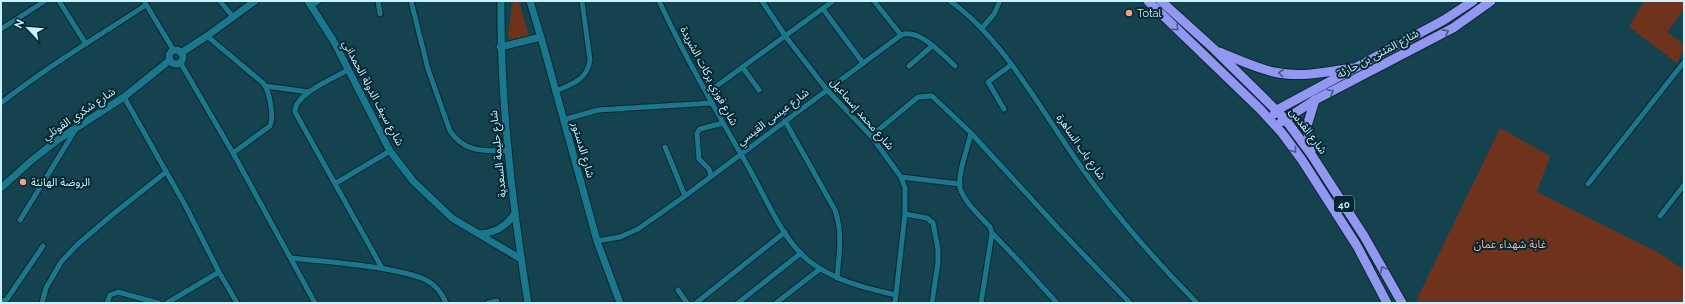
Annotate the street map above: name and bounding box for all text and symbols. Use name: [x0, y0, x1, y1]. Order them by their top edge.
place label: Total: [1137, 7, 1162, 20]
north arrow: [8, 8, 48, 48]
marker: Total: [1124, 8, 1134, 18]
text: N: [12, 17, 27, 30]
one-way arrow: [1171, 23, 1179, 31]
street label: شارع فوزي بركات الشريدة: [675, 24, 741, 129]
street label: شارع المثنى بن حارثة: [1335, 27, 1422, 82]
one-way arrow: [1442, 29, 1449, 36]
street label: شارع سيف الدولة الحمداني: [337, 38, 406, 149]
one-way arrow: [1278, 69, 1284, 78]
street label: شارع محمد إسماعيل: [827, 76, 897, 153]
street label: شارع شكري القوتلي: [40, 85, 120, 145]
street label: شارع عيسى القيسي: [735, 86, 813, 150]
one-way arrow: [1326, 89, 1334, 97]
street label: شارع القدس: [1286, 105, 1330, 157]
street label: شارع حليمة السعدية: [487, 109, 510, 198]
street label: شارع باب الساهرة: [1053, 112, 1109, 183]
street label: شارع الدستور: [568, 120, 597, 180]
one-way arrow: [1289, 145, 1296, 152]
place label: الروضة الهانئة: [31, 176, 90, 189]
marker: الروضة الهانئة: [18, 177, 28, 187]
road number: 40: [1334, 196, 1354, 212]
park label: غابة شهداء عمان: [1474, 238, 1547, 251]
one-way arrow: [1380, 266, 1387, 273]

